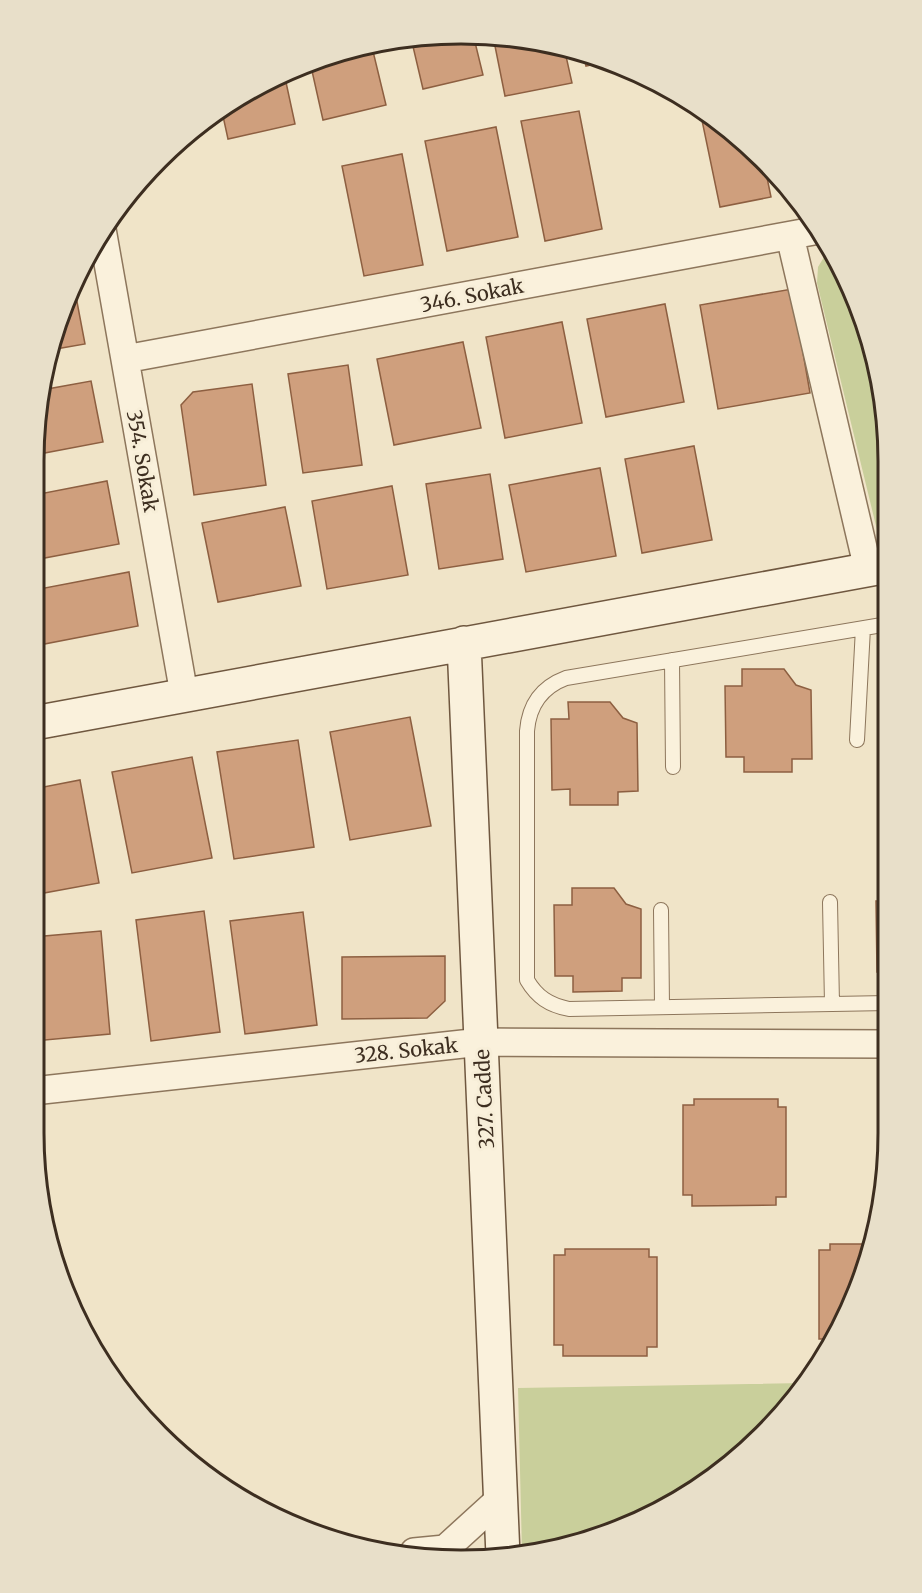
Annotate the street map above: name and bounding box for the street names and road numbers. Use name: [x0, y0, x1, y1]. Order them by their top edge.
street label: 346. Sokak: [418, 273, 526, 317]
street label: 354. Sokak: [122, 408, 164, 514]
street label: 328. Sokak: [353, 1032, 459, 1068]
street label: 327. Cadde: [469, 1049, 499, 1149]

